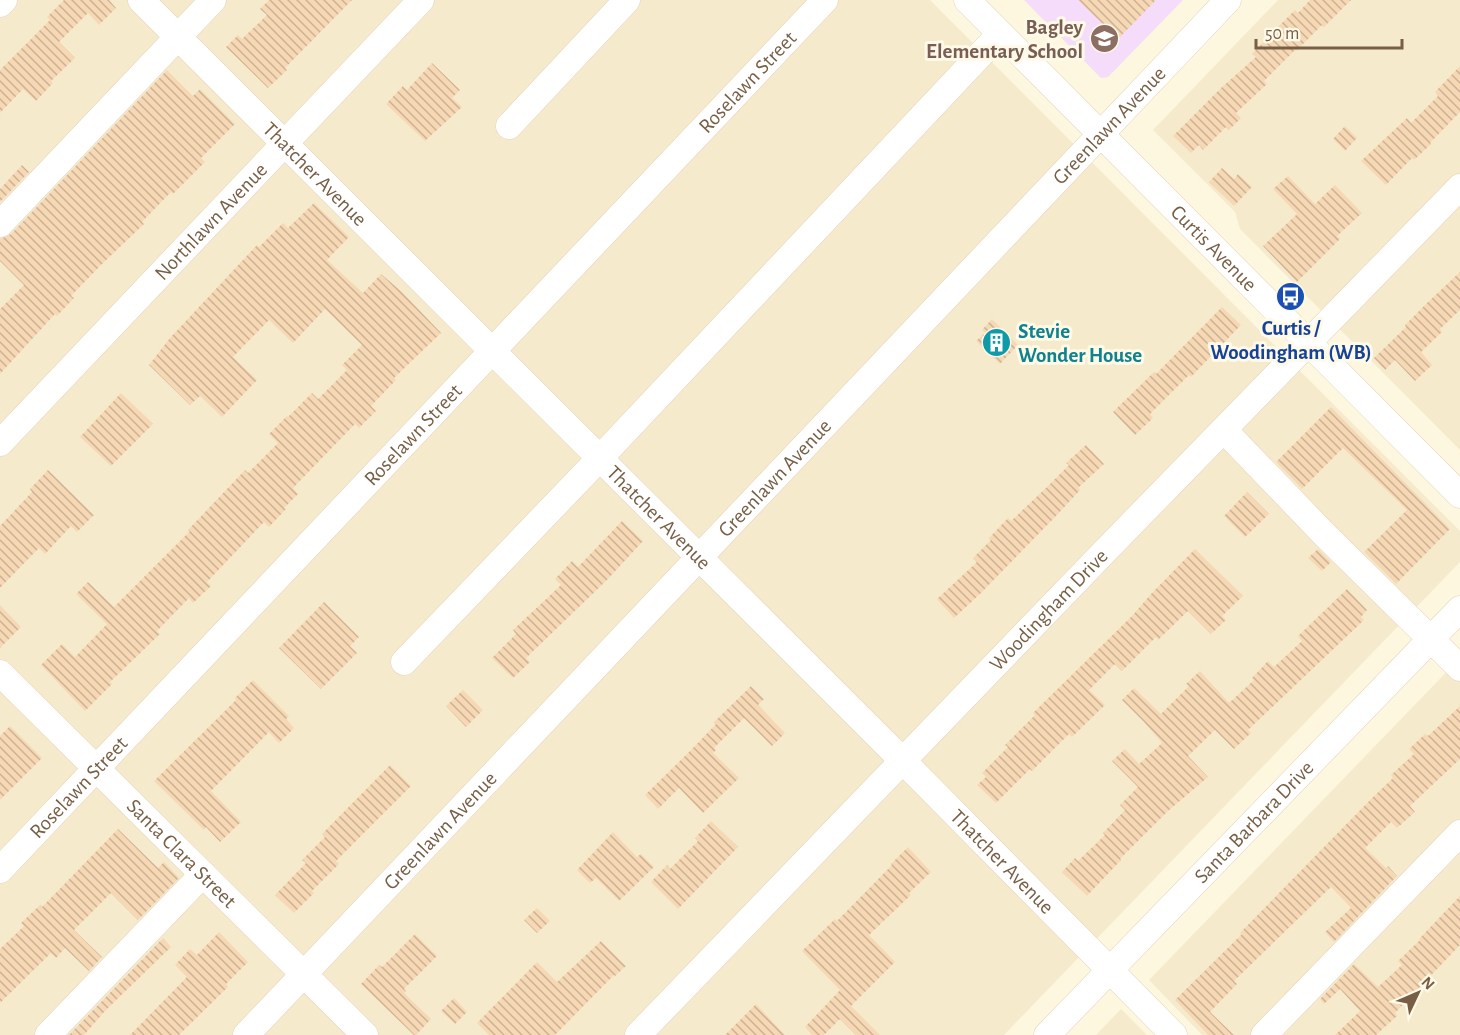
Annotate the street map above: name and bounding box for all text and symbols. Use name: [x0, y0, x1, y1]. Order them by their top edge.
scale bar: [1256, 12, 1402, 50]
place label: Bagley Elementary School: [926, 17, 1084, 62]
school or university icon: Bagley Elementary School: [1088, 23, 1120, 55]
text: 50 m: [1265, 25, 1299, 43]
street label: Roselawn Street: [695, 27, 801, 137]
street label: Greenlawn Avenue: [1049, 63, 1170, 189]
street label: Thatcher Avenue: [259, 118, 371, 230]
street label: Northlawn Avenue: [151, 159, 271, 284]
street label: Curtis Avenue: [1167, 201, 1261, 296]
bus stop icon: Curtis / Woodingham (WB): [1275, 281, 1307, 313]
place label: Curtis / Woodingham (WB): [1210, 318, 1372, 363]
place label: Stevie Wonder House: [1018, 321, 1142, 366]
building icon: Stevie Wonder House: [981, 327, 1013, 359]
street label: Roselawn Street: [360, 380, 466, 490]
street label: Greenlawn Avenue: [715, 415, 835, 541]
street label: Thatcher Avenue: [603, 462, 715, 574]
street label: Woodingham Drive: [986, 545, 1112, 675]
street label: Roselawn Street: [26, 733, 132, 842]
street label: Santa Barbara Drive: [1190, 757, 1318, 887]
street label: Greenlawn Avenue: [380, 768, 501, 894]
street label: Santa Clara Street: [123, 795, 240, 912]
street label: Thatcher Avenue: [946, 805, 1058, 918]
north arrow: [1388, 963, 1448, 1023]
text: N: [1418, 974, 1438, 993]

